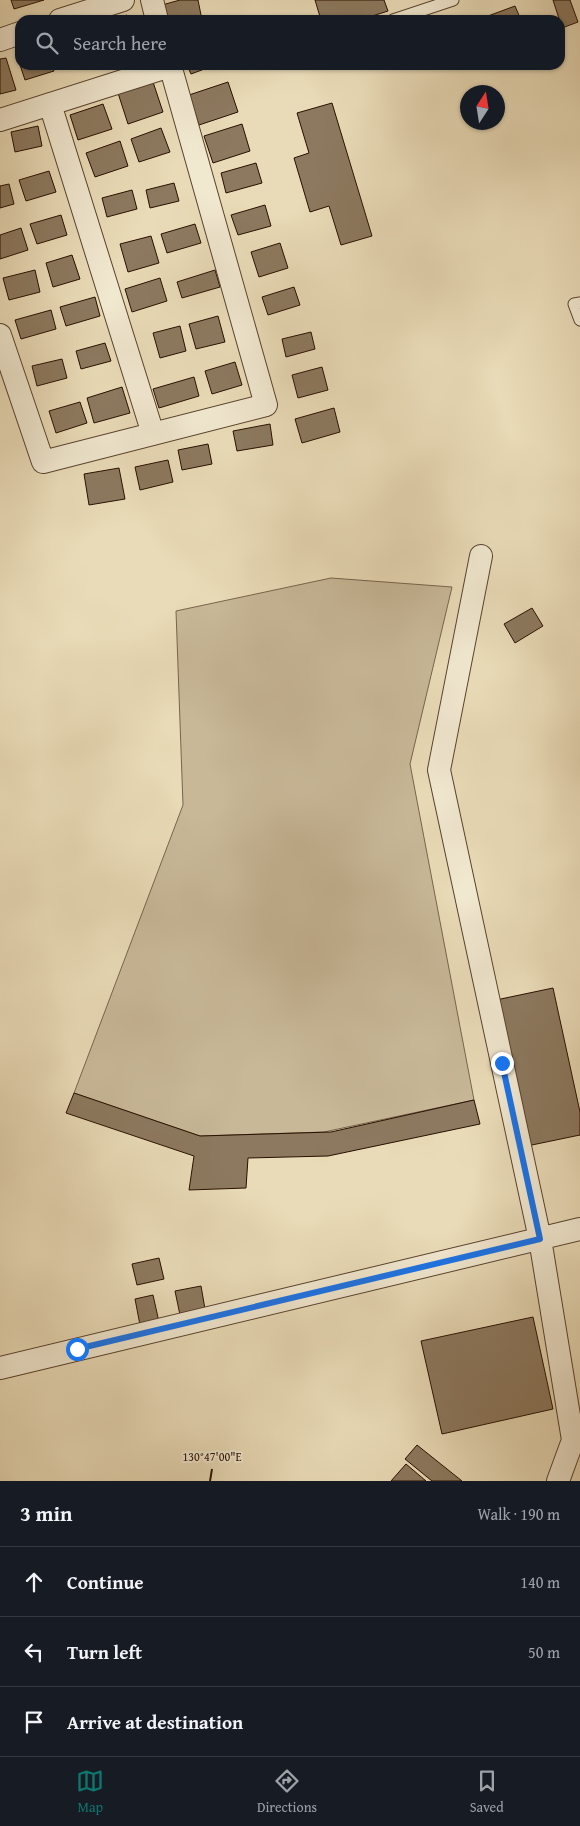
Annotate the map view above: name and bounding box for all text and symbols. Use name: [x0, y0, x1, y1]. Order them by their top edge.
search box: [15, 15, 565, 70]
icon: search: [33, 29, 61, 57]
text: Search here: [73, 29, 167, 57]
north arrow: [460, 85, 505, 130]
route end: [491, 1052, 514, 1075]
route start: [66, 1338, 89, 1361]
text: 130°47'00"E: [182, 1448, 242, 1465]
text: 3 min: [20, 1498, 72, 1529]
text: Walk · 190 m: [477, 1502, 560, 1526]
icon: ahead: [20, 1568, 48, 1596]
text: Continue: [67, 1568, 144, 1596]
text: 140 m: [520, 1570, 560, 1594]
icon: left: [20, 1638, 48, 1666]
text: Turn left: [67, 1638, 142, 1666]
text: 50 m: [528, 1640, 560, 1664]
icon: arrive: [20, 1708, 48, 1736]
text: Arrive at destination: [67, 1708, 243, 1736]
tab: Map: [76, 1767, 104, 1817]
tab: Directions: [257, 1767, 317, 1817]
tab: Saved: [470, 1767, 504, 1817]

